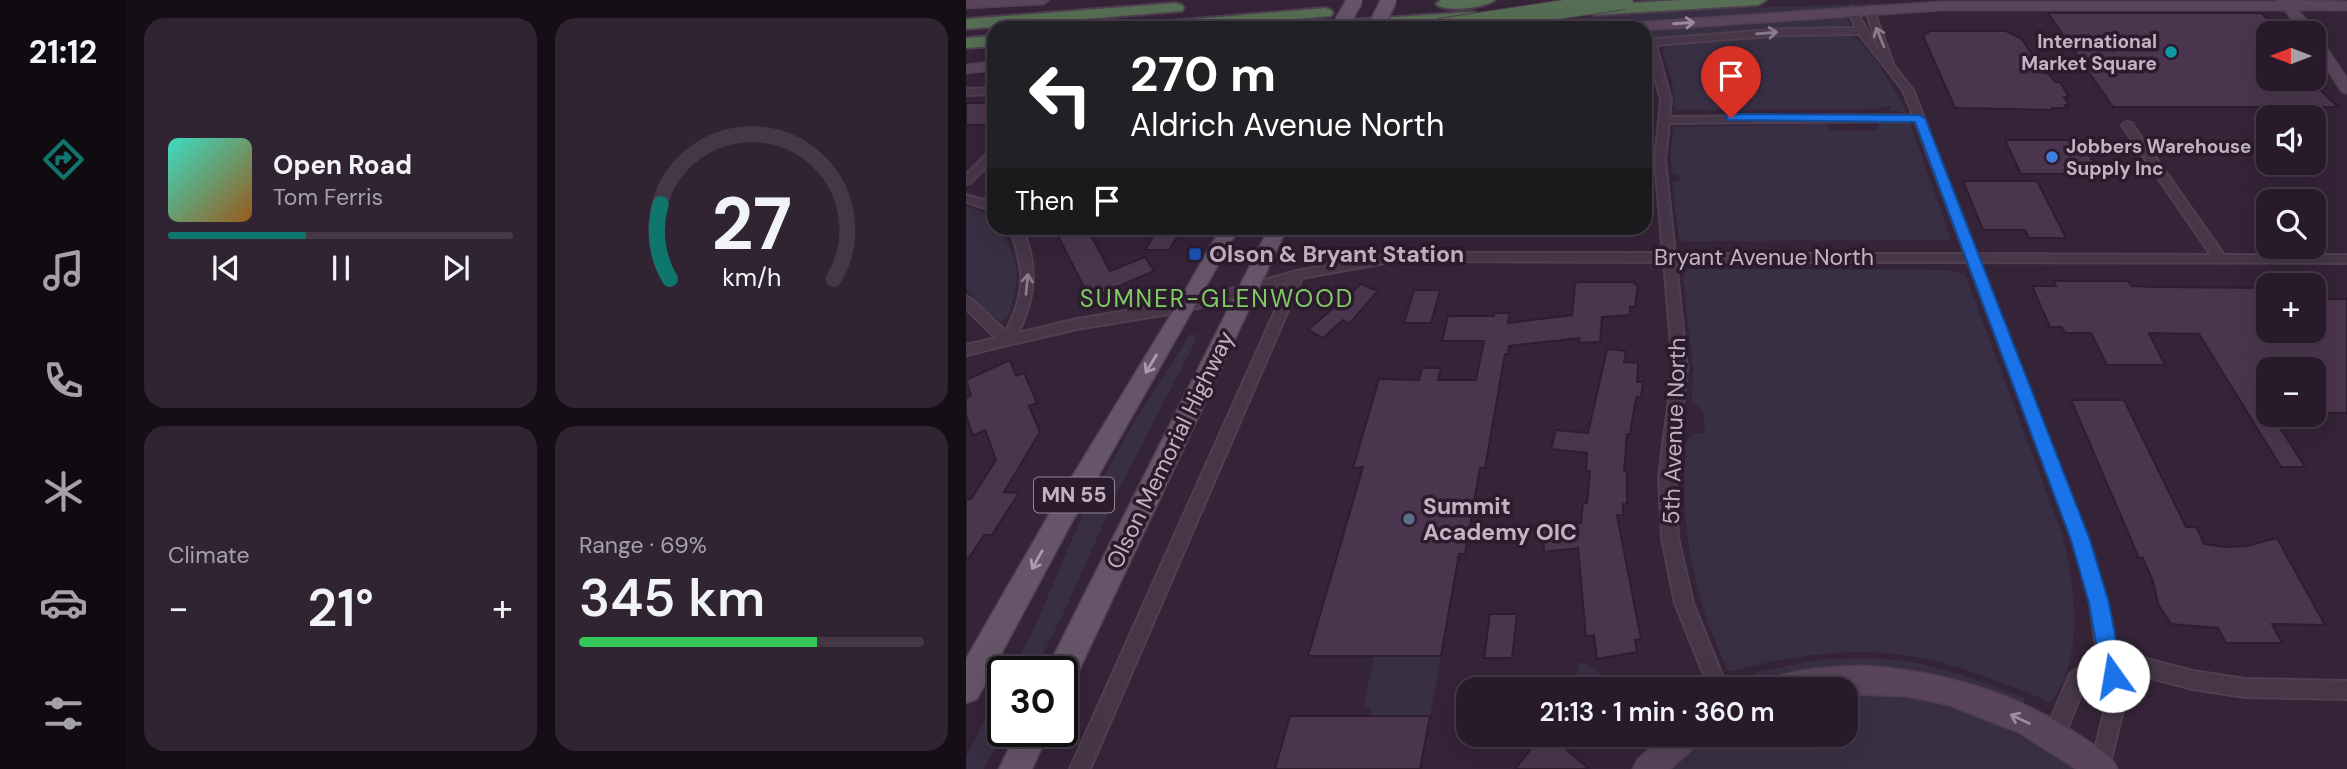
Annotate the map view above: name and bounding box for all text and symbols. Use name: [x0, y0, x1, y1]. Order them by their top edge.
one-way arrow: [1672, 16, 1695, 29]
north arrow: [2256, 21, 2326, 91]
map controls: [2256, 21, 2326, 427]
one-way arrow: [1756, 26, 1778, 39]
one-way arrow: [1872, 26, 1885, 48]
place label: International Market Square: [2021, 29, 2157, 76]
text: 21:12: [29, 31, 97, 73]
text: 270 m: [1130, 42, 1276, 106]
marker: International Market Square: [2163, 44, 2179, 60]
pin: [1701, 46, 1761, 118]
icon: left: [1015, 49, 1106, 140]
icon: arrive: [1712, 57, 1750, 95]
text: Aldrich Avenue North: [1130, 104, 1444, 146]
button: sound: [2256, 105, 2326, 175]
place label: Jobbers Warehouse Supply Inc: [2066, 134, 2252, 181]
icon: directions: [39, 135, 88, 184]
text: Open Road: [273, 148, 412, 182]
marker: Jobbers Warehouse Supply Inc: [2044, 149, 2060, 165]
text: 27: [711, 177, 792, 272]
text: Tom Ferris: [273, 182, 383, 212]
icon: arrive: [1088, 182, 1126, 220]
text: Then: [1015, 184, 1074, 218]
button: search: [2256, 189, 2326, 259]
place label: Olson & Bryant Station: [1209, 239, 1464, 269]
street label: Bryant Avenue North: [1654, 242, 1874, 272]
icon: music: [39, 246, 88, 295]
marker: Olson & Bryant Station: [1187, 246, 1203, 262]
icon: previous: [207, 249, 245, 287]
icon: pause: [322, 249, 360, 287]
icon: next: [437, 249, 475, 287]
text: km/h: [722, 261, 781, 294]
one-way arrow: [1021, 273, 1034, 296]
button: +: [2256, 273, 2326, 343]
district label: SUMNER-GLENWOOD: [1080, 283, 1354, 314]
street label: Olson Memorial Highway: [1099, 326, 1241, 574]
street label: 5th Avenue North: [1656, 337, 1692, 525]
one-way arrow: [1144, 353, 1158, 373]
icon: phone: [39, 356, 88, 405]
button: −: [2256, 357, 2326, 427]
icon: climate: [39, 467, 88, 516]
road number: MN 55: [1034, 477, 1114, 512]
place label: Summit Academy OIC: [1423, 491, 1577, 547]
marker: Summit Academy OIC: [1401, 511, 1417, 527]
text: Range · 69%: [579, 530, 707, 560]
text: Climate: [168, 540, 250, 570]
one-way arrow: [1030, 550, 1044, 570]
text: 345 km: [579, 564, 765, 632]
text: 21°: [307, 574, 374, 642]
icon: car: [39, 578, 88, 627]
text: −: [168, 583, 189, 633]
text: +: [492, 583, 513, 633]
position arrow: [2076, 639, 2150, 713]
speed limit sign: 30: [987, 656, 1078, 747]
icon: filters: [39, 689, 88, 738]
text: 21:13 · 1 min · 360 m: [1539, 695, 1775, 729]
one-way arrow: [2010, 712, 2031, 726]

